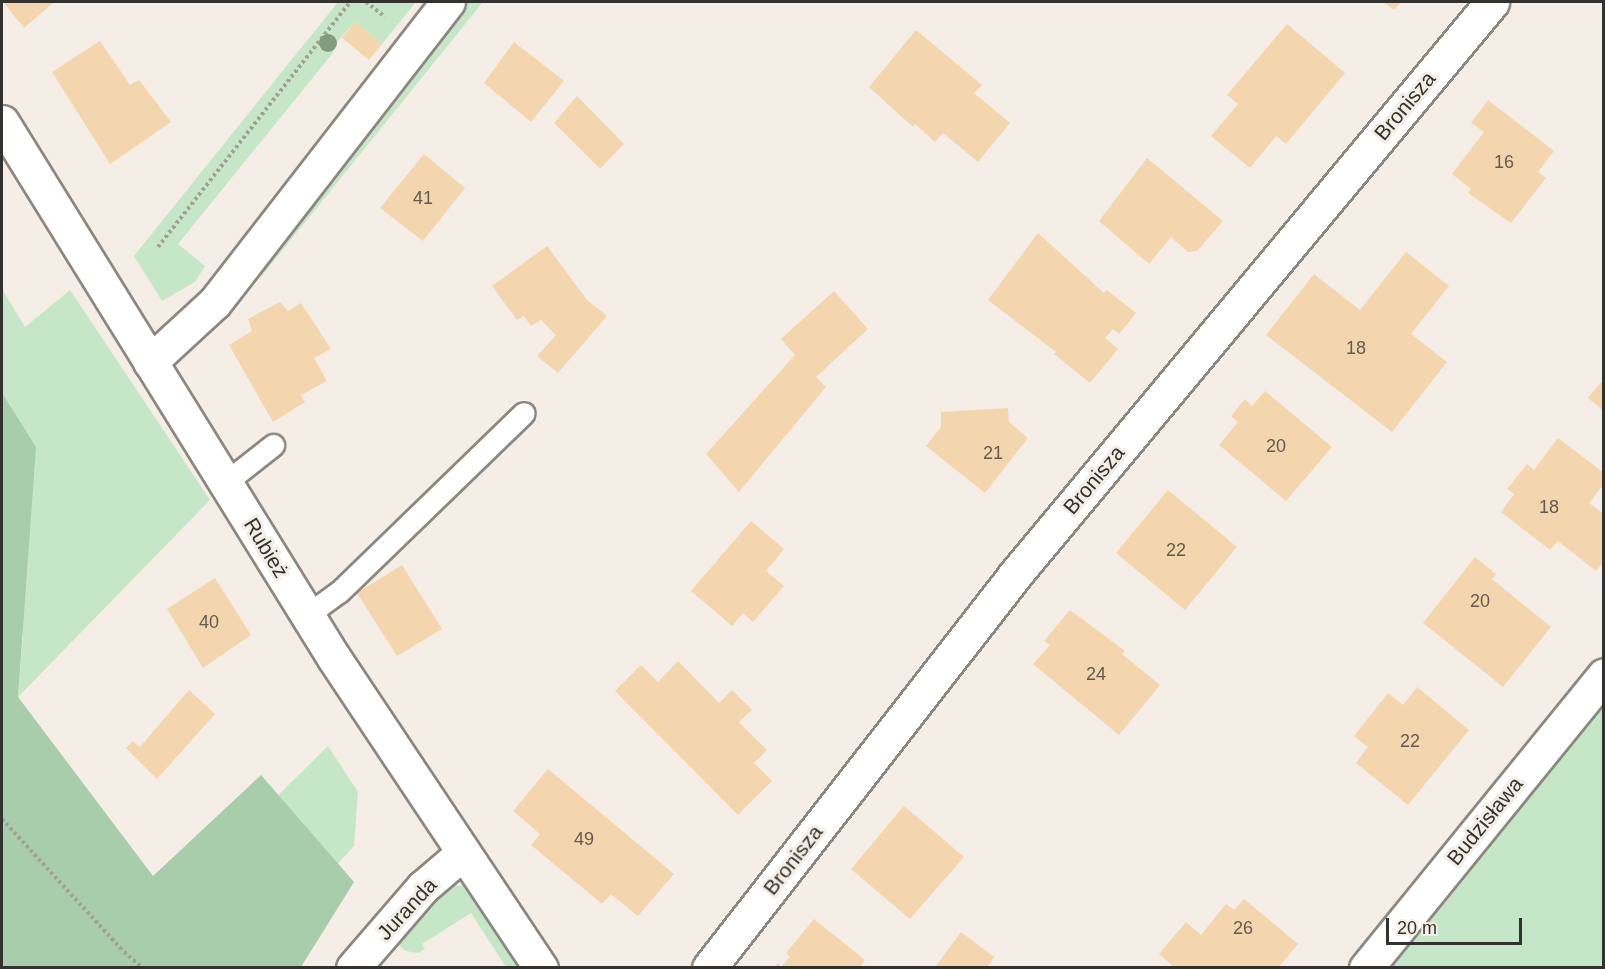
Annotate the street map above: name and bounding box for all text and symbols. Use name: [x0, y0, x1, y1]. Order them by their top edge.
street label: Bronisza: [1369, 67, 1441, 145]
house number: 16: [1494, 151, 1514, 173]
house number: 41: [413, 187, 433, 209]
house number: 18: [1346, 337, 1366, 359]
house number: 20: [1266, 435, 1286, 457]
street label: Bronisza: [1058, 441, 1130, 519]
house number: 21: [983, 442, 1003, 464]
house number: 18: [1539, 496, 1559, 518]
street label: Rubież: [238, 513, 294, 583]
house number: 22: [1166, 539, 1186, 561]
house number: 20: [1470, 590, 1490, 612]
house number: 40: [199, 611, 219, 633]
house number: 24: [1086, 663, 1106, 685]
house number: 22: [1400, 730, 1420, 752]
street label: Budzisława: [1442, 772, 1528, 870]
street label: Bronisza: [758, 820, 828, 900]
house number: 49: [574, 828, 594, 850]
street label: Juranda: [372, 873, 442, 945]
scale bar: [1389, 906, 1526, 944]
house number: 26: [1233, 917, 1253, 939]
text: 20 m: [1397, 918, 1437, 938]

